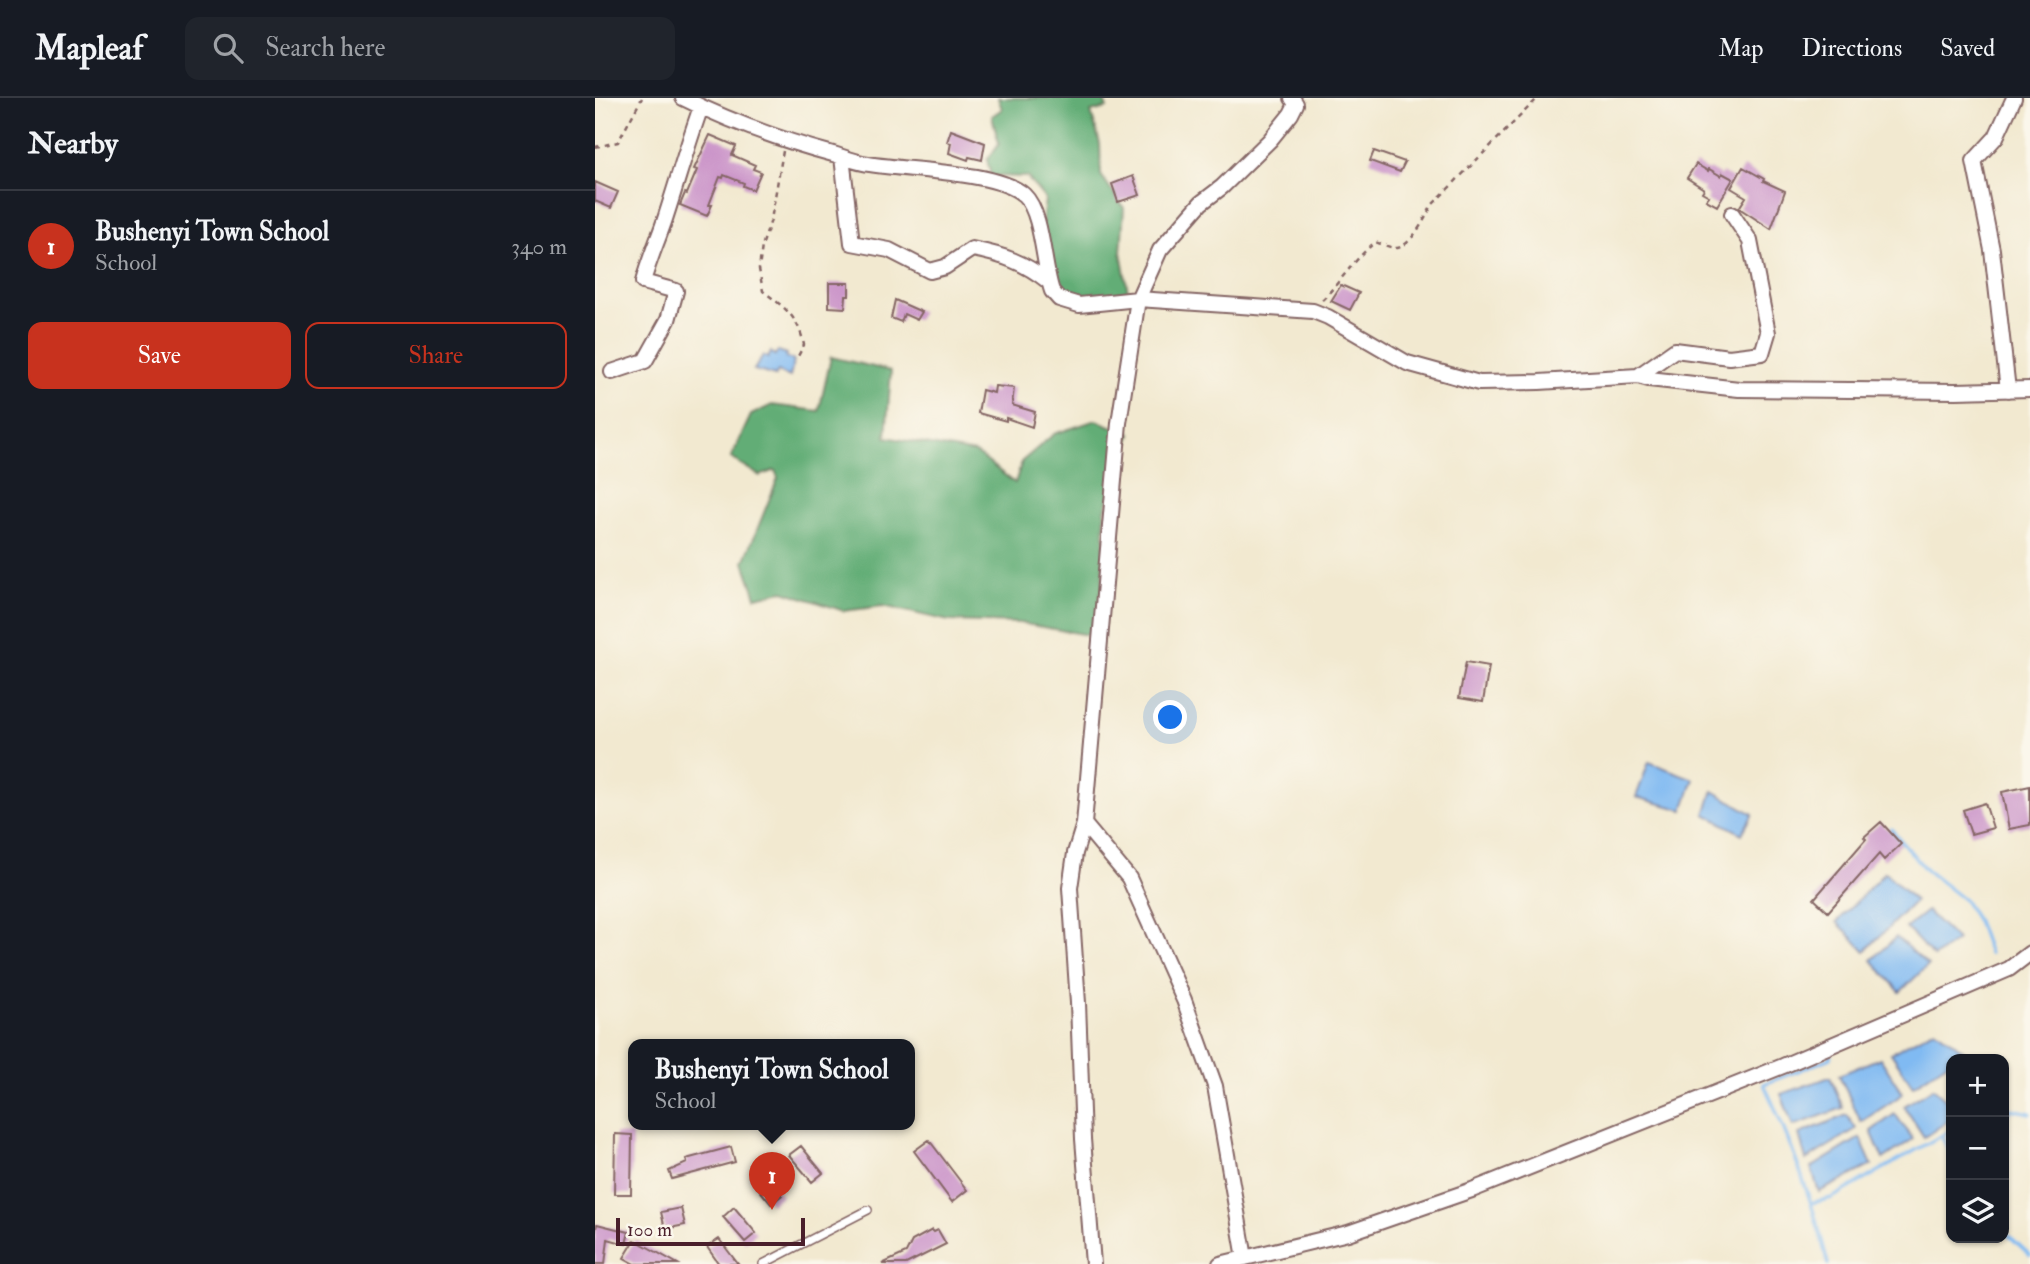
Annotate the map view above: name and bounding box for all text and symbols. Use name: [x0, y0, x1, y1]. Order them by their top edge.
search box: [185, 17, 675, 80]
text: Mapleaf: [35, 28, 143, 69]
icon: search: [209, 29, 247, 67]
text: Search here: [265, 32, 385, 64]
text: Map: [1718, 33, 1763, 64]
text: Directions: [1801, 33, 1902, 64]
text: Saved: [1940, 33, 1995, 64]
text: Nearby: [28, 125, 118, 162]
text: Bushenyi Town School: [95, 216, 329, 248]
text: 1: [47, 232, 55, 261]
text: 340 m: [511, 232, 567, 261]
text: School: [95, 248, 157, 277]
button: Save: [28, 322, 291, 389]
button: Share: [305, 322, 567, 389]
your location: [1153, 700, 1187, 734]
popup: [628, 1039, 915, 1130]
text: Bushenyi Town School: [654, 1054, 889, 1086]
map controls: [1946, 1054, 2009, 1243]
button: +: [1946, 1054, 2009, 1117]
text: School: [654, 1086, 716, 1115]
button: −: [1946, 1117, 2009, 1180]
pin: 1: [749, 1152, 795, 1210]
button: layers: [1946, 1180, 2009, 1243]
scale bar: [616, 1215, 805, 1247]
text: 100 m: [627, 1218, 672, 1242]

